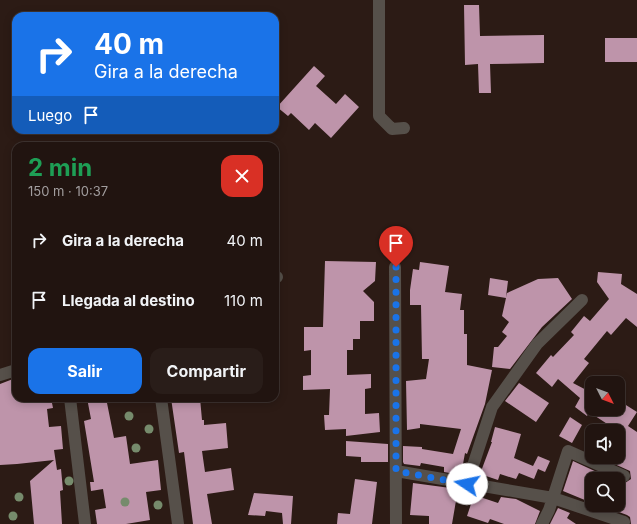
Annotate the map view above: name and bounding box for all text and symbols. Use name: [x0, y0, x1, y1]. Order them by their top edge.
text: 40 m: [94, 27, 164, 61]
icon: right: [28, 28, 80, 80]
text: Gira a la derecha: [94, 61, 238, 82]
icon: arrive: [80, 104, 102, 126]
text: Luego: [28, 106, 72, 125]
text: 2 min: [28, 153, 92, 182]
button: close: [221, 155, 263, 197]
text: 150 m · 10:37: [28, 183, 108, 199]
pin: [379, 226, 413, 267]
icon: right: [28, 229, 50, 251]
text: Gira a la derecha: [62, 231, 184, 250]
text: 40 m: [226, 231, 263, 250]
icon: arrive: [385, 232, 407, 254]
icon: arrive: [28, 289, 50, 311]
text: Llegada al destino: [62, 291, 195, 310]
text: 110 m: [224, 291, 263, 310]
button: Salir: [28, 348, 142, 394]
button: Compartir: [150, 348, 263, 394]
north arrow: [585, 376, 625, 416]
map controls: [585, 376, 625, 512]
button: sound: [585, 424, 625, 464]
position arrow: [446, 463, 488, 505]
button: search: [585, 472, 625, 512]

